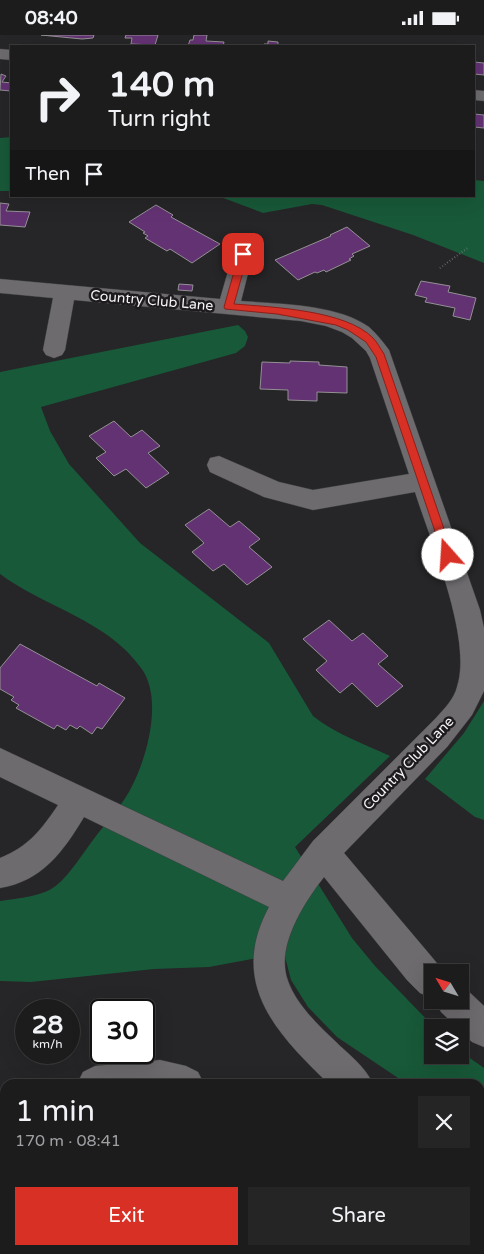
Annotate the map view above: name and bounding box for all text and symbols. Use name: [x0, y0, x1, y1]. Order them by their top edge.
text: 08:40: [25, 7, 78, 29]
text: 140 m: [108, 64, 215, 106]
icon: right: [25, 65, 90, 130]
text: Turn right: [108, 106, 210, 132]
icon: arrive: [80, 160, 108, 188]
text: Then: [25, 163, 70, 185]
pin: [222, 233, 264, 275]
icon: arrive: [229, 240, 257, 268]
street label: Country Club Lane: [90, 287, 214, 314]
position arrow: [421, 528, 473, 580]
street label: Country Club Lane: [359, 713, 457, 814]
north arrow: [424, 964, 469, 1009]
map controls: [424, 964, 469, 1064]
speed limit sign: 30: [90, 999, 155, 1064]
text: 28: [32, 1010, 63, 1040]
button: layers: [424, 1019, 469, 1064]
text: km/h: [32, 1037, 63, 1051]
text: 1 min: [15, 1093, 95, 1130]
button: close: [418, 1096, 470, 1148]
text: 170 m · 08:41: [15, 1131, 121, 1151]
button: Exit: [15, 1187, 238, 1245]
button: Share: [248, 1187, 470, 1245]

